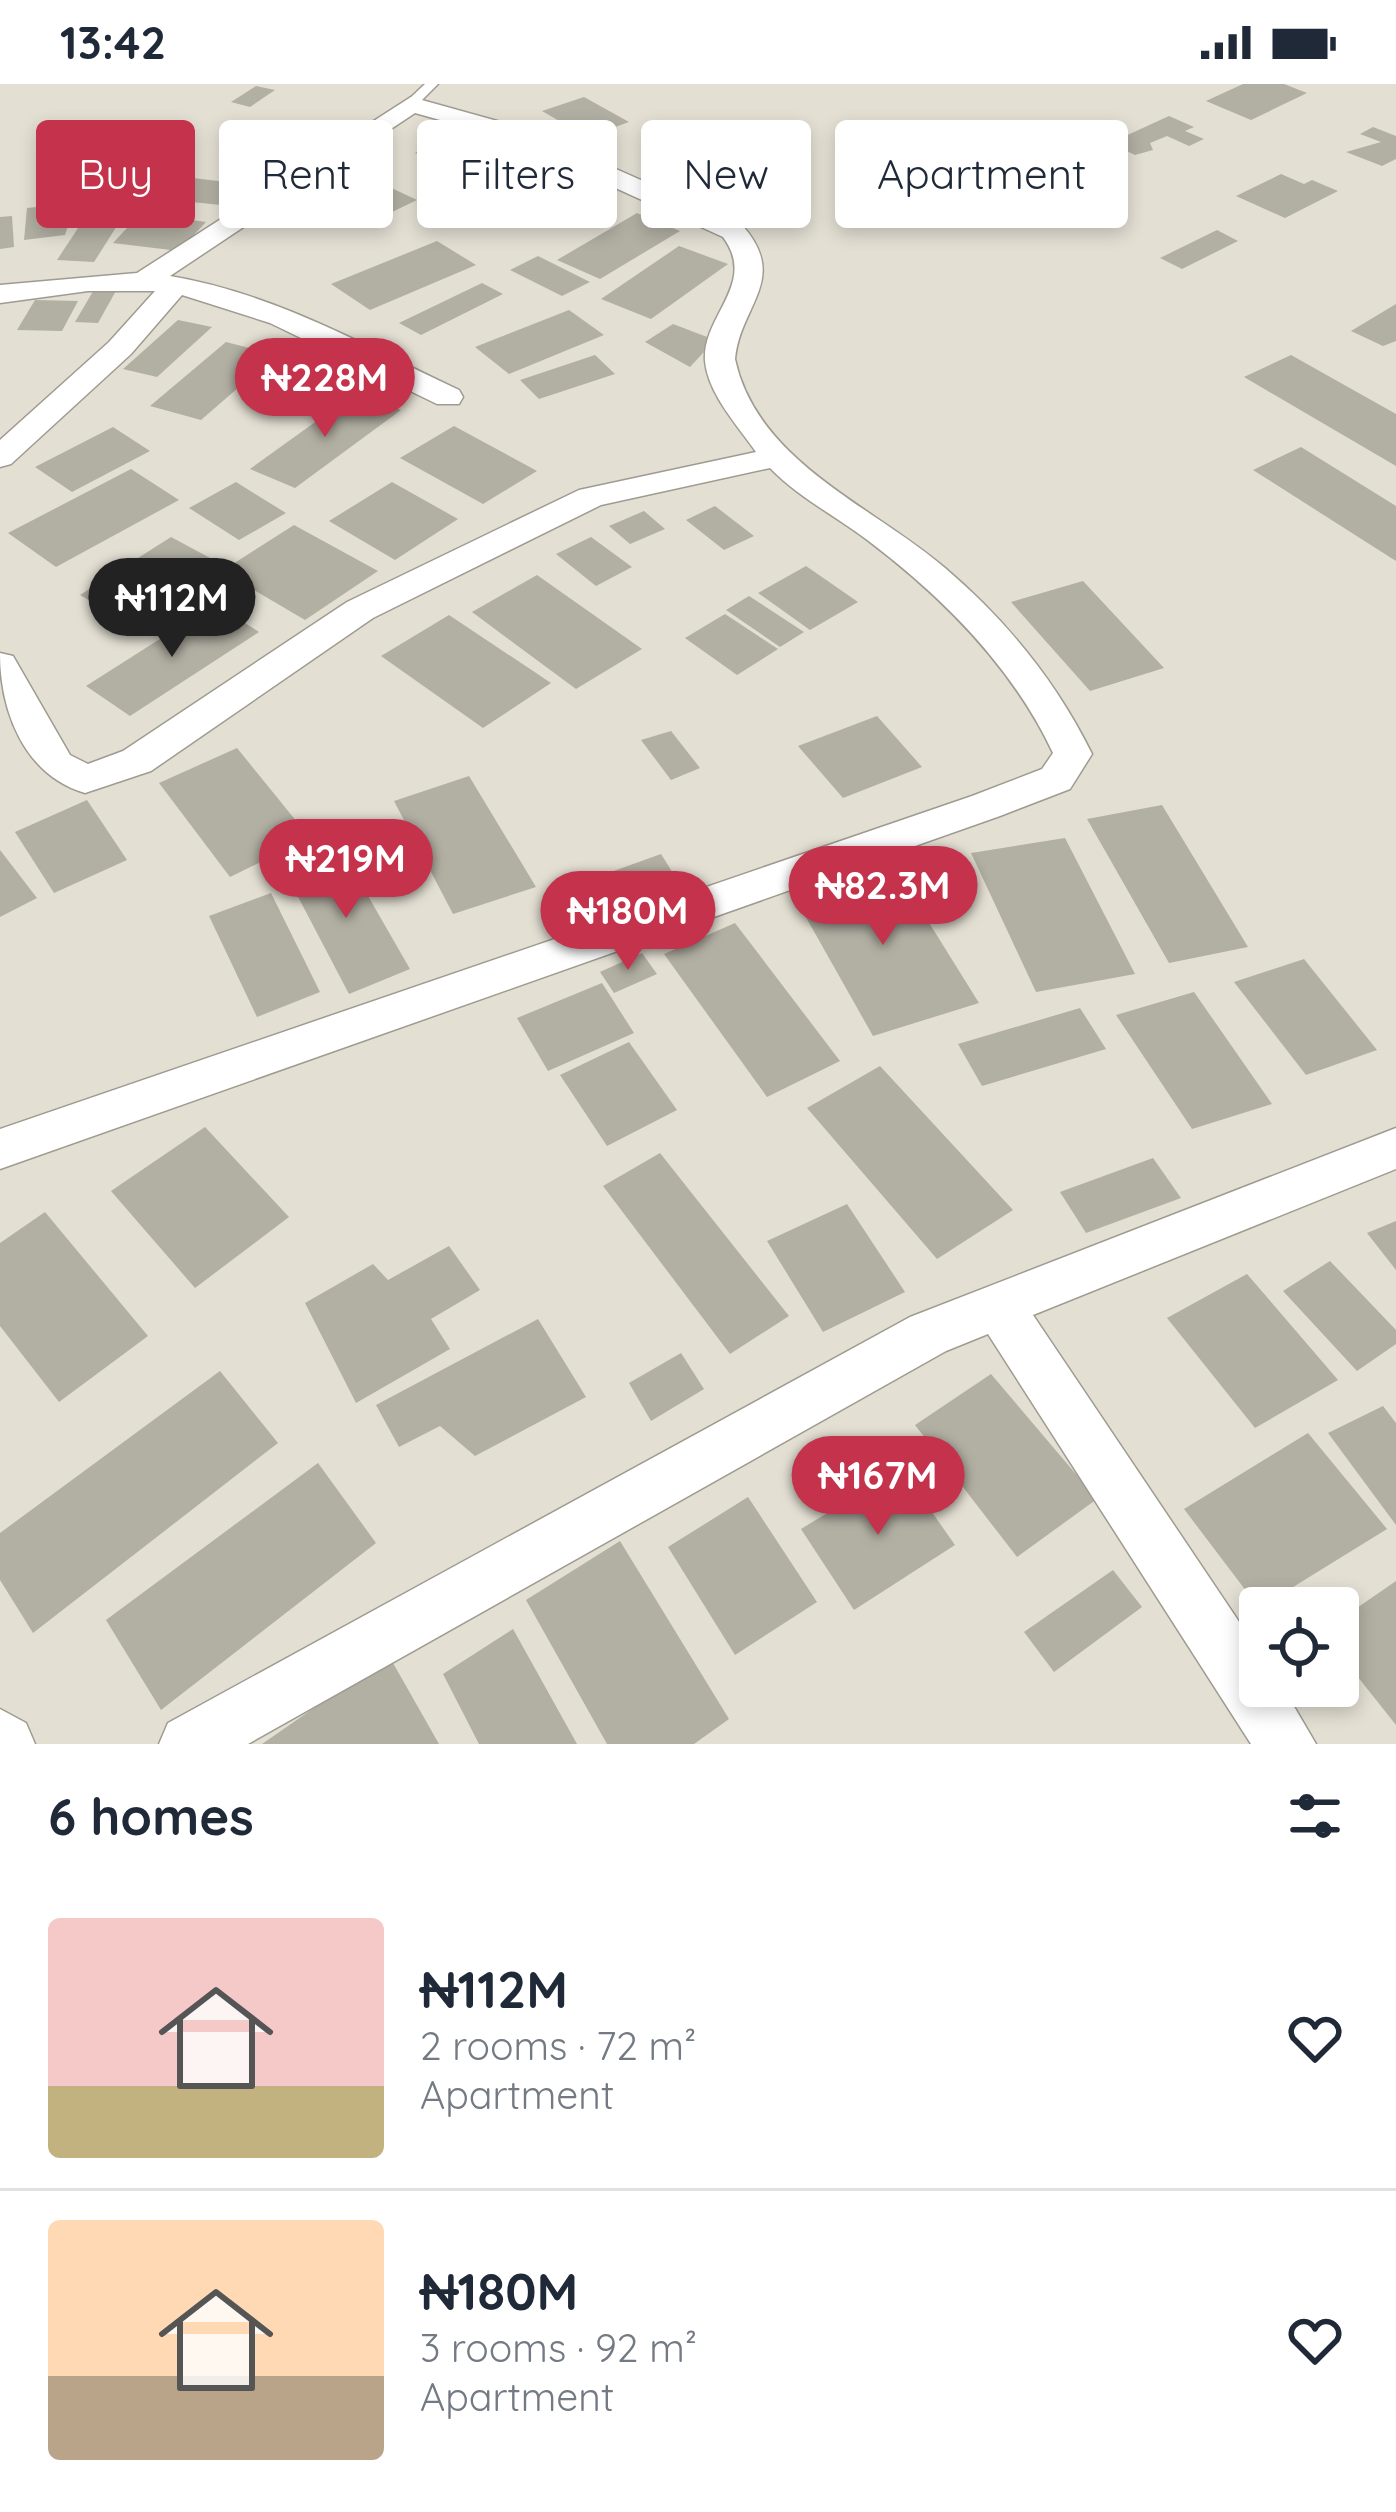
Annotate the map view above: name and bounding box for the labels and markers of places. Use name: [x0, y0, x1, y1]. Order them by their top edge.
pin: ₦228M: [241, 338, 409, 440]
pin: ₦112M: [88, 558, 256, 660]
pin: ₦219M: [262, 819, 430, 921]
pin: ₦82.3M: [785, 846, 981, 948]
pin: ₦180M: [544, 871, 712, 973]
pin: ₦167M: [794, 1436, 962, 1538]

